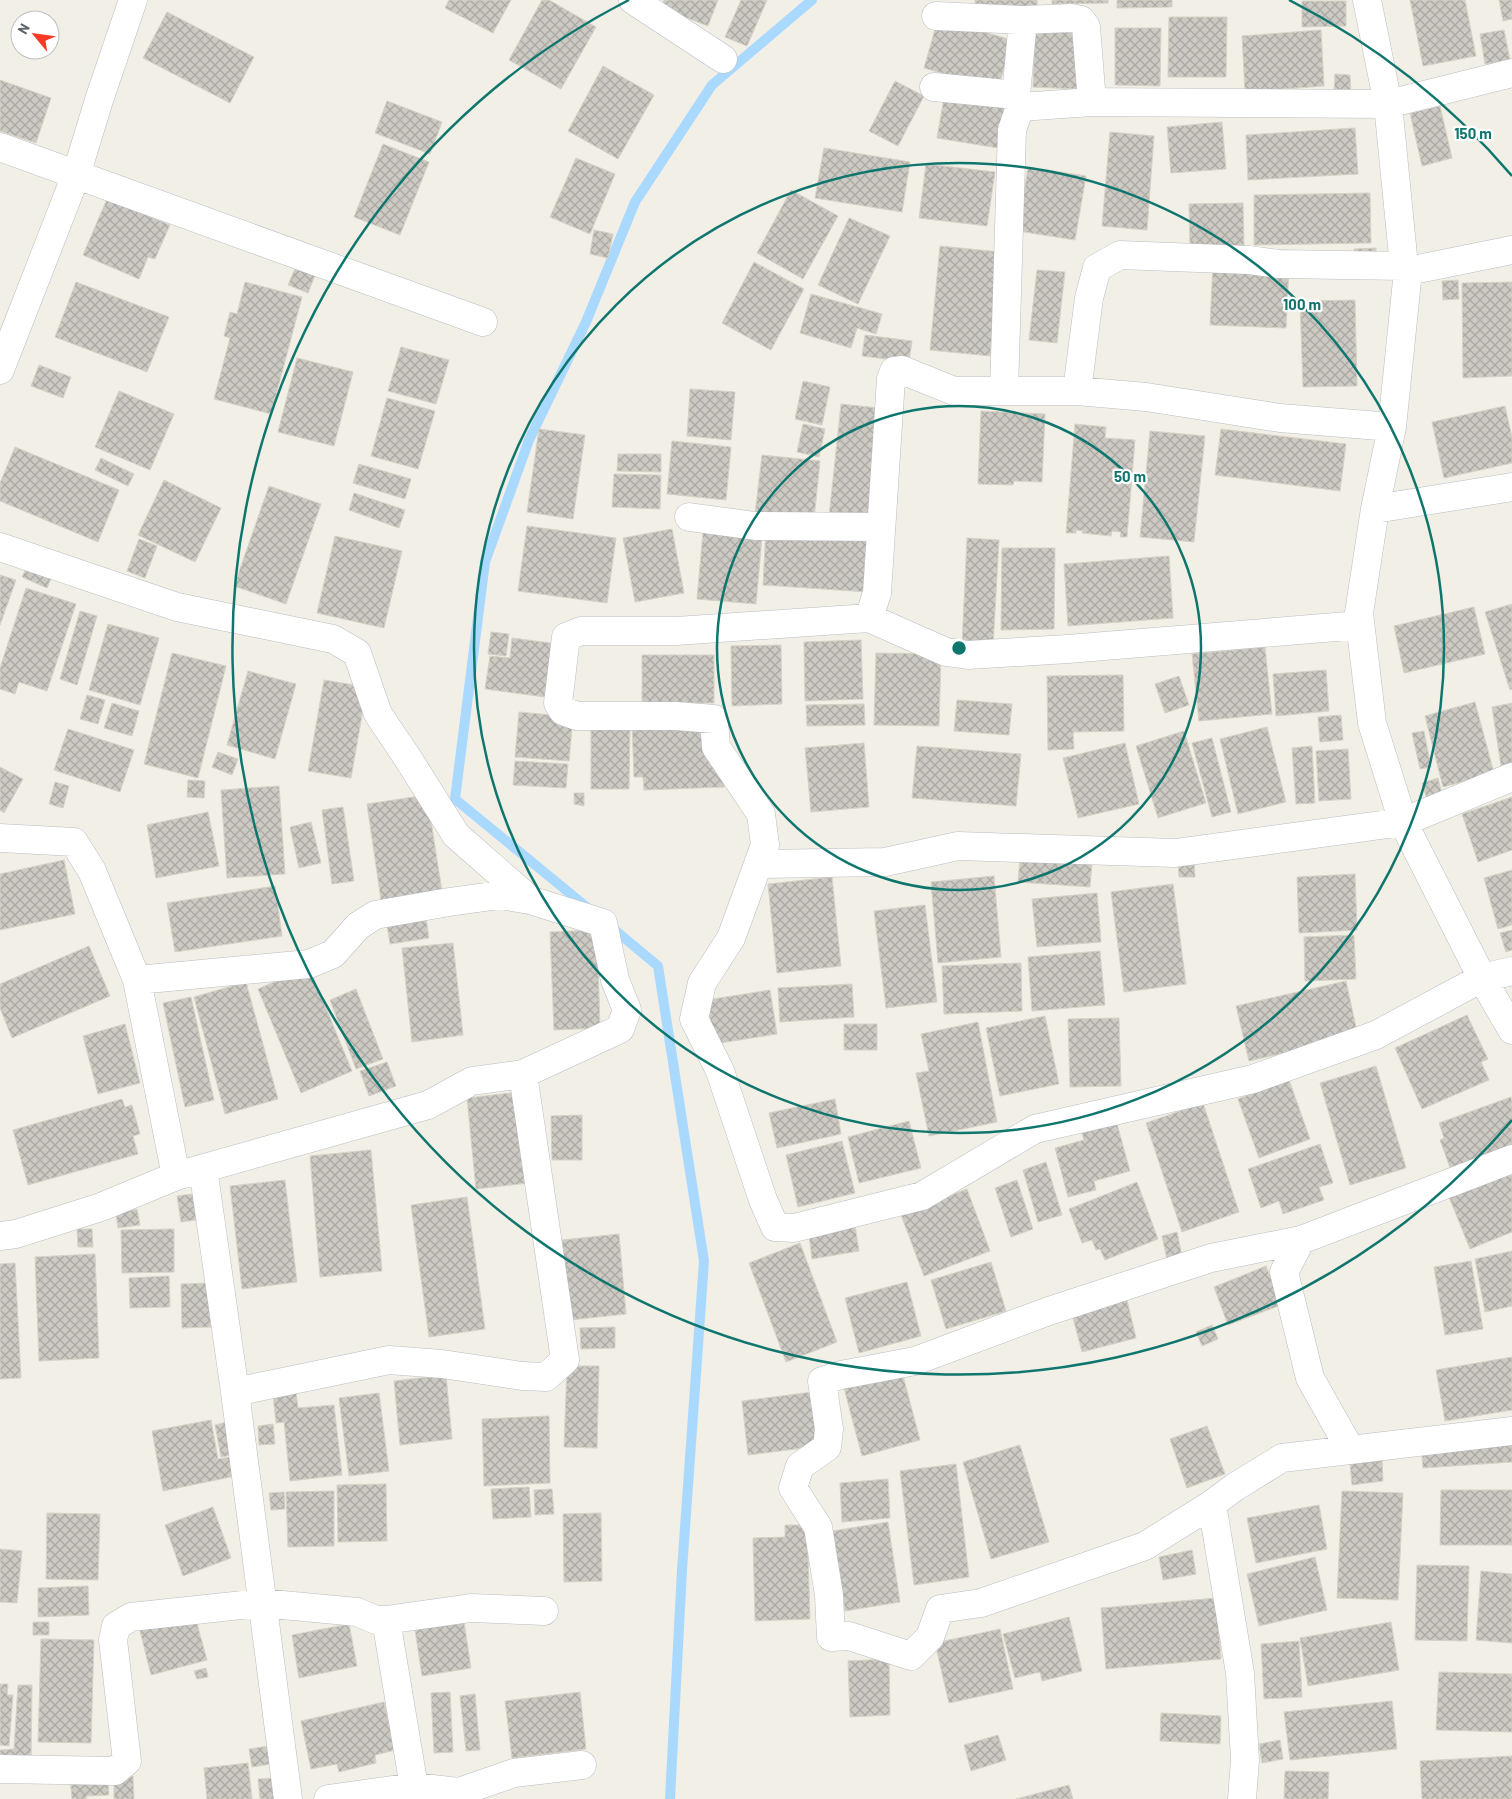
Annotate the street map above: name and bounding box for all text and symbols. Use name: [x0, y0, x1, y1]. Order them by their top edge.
north arrow: [10, 10, 60, 60]
text: N: [14, 20, 33, 37]
text: 150 m: [1454, 124, 1492, 142]
text: 100 m: [1283, 295, 1321, 313]
text: 50 m: [1114, 467, 1146, 485]
centre of rings: [950, 639, 968, 657]

